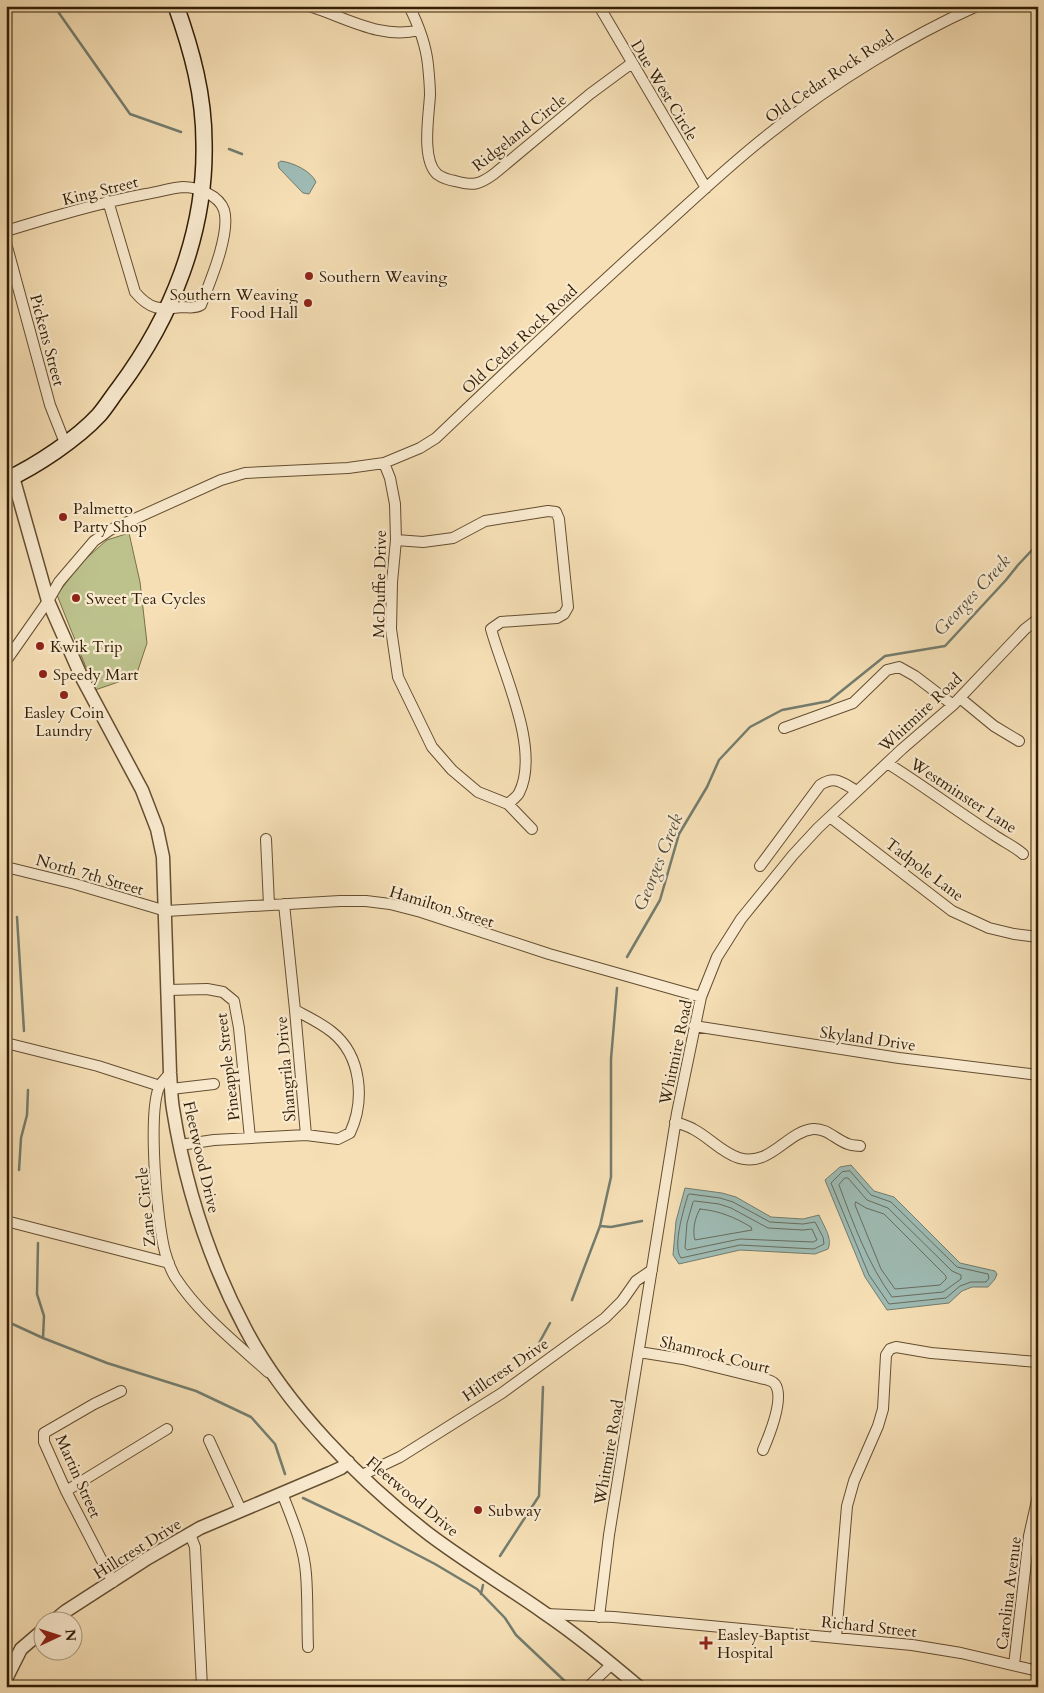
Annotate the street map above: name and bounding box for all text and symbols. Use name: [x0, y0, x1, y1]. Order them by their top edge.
street label: Old Cedar Rock Road: [761, 25, 899, 128]
street label: Due West Circle: [625, 36, 703, 145]
street label: Ridgeland Circle: [468, 89, 571, 177]
street label: King Street: [60, 171, 140, 211]
place label: Southern Weaving: [319, 266, 447, 288]
marker: Southern Weaving: [303, 270, 315, 282]
street label: Old Cedar Rock Road: [457, 280, 583, 399]
place label: Southern Weaving Food Hall: [170, 284, 298, 324]
street label: Pickens Street: [24, 292, 70, 389]
marker: Southern Weaving Food Hall: [302, 297, 314, 309]
place label: Palmetto Party Shop: [73, 498, 147, 538]
marker: Palmetto Party Shop: [57, 511, 69, 523]
street label: McDuffie Drive: [368, 530, 392, 638]
water label: Georges Creek: [928, 549, 1017, 641]
place label: Sweet Tea Cycles: [86, 588, 206, 610]
marker: Sweet Tea Cycles: [70, 592, 82, 604]
place label: Kwik Trip: [50, 636, 123, 658]
marker: Kwik Trip: [34, 640, 46, 652]
place label: Speedy Mart: [53, 664, 138, 686]
marker: Speedy Mart: [37, 668, 49, 680]
street label: Whitmire Road: [873, 668, 968, 758]
marker: Easley Coin Laundry: [58, 689, 70, 701]
place label: Easley Coin Laundry: [24, 702, 104, 742]
street label: Westminster Lane: [905, 753, 1021, 839]
water label: Georges Creek: [628, 810, 689, 914]
street label: Tadpole Lane: [881, 833, 968, 907]
street label: North 7th Street: [33, 849, 146, 901]
street label: Hamilton Street: [387, 881, 497, 933]
street label: Whitmire Road: [654, 997, 698, 1108]
street label: Pineapple Street: [210, 1012, 246, 1122]
street label: Shangrila Drive: [270, 1015, 302, 1123]
street label: Skyland Drive: [818, 1021, 917, 1057]
street label: Fleetwood Drive: [177, 1099, 225, 1215]
street label: Zane Circle: [131, 1166, 161, 1248]
street label: Shamrock Court: [658, 1331, 772, 1379]
street label: Hillcrest Drive: [458, 1333, 553, 1407]
street label: Whitmire Road: [589, 1397, 629, 1508]
street label: Martin Street: [50, 1431, 106, 1522]
street label: Fleetwood Drive: [361, 1452, 463, 1542]
place label: Subway: [488, 1500, 542, 1522]
marker: Subway: [472, 1504, 484, 1516]
street label: Hillcrest Drive: [89, 1513, 186, 1585]
street label: Carolina Avenue: [991, 1535, 1027, 1651]
north arrow: [32, 1610, 82, 1660]
street label: Richard Street: [820, 1611, 918, 1643]
place label: Easley Baptist Hospital: [717, 1624, 810, 1664]
text: N: [61, 1628, 80, 1642]
marker: Easley Baptist Hospital: [699, 1636, 713, 1650]

